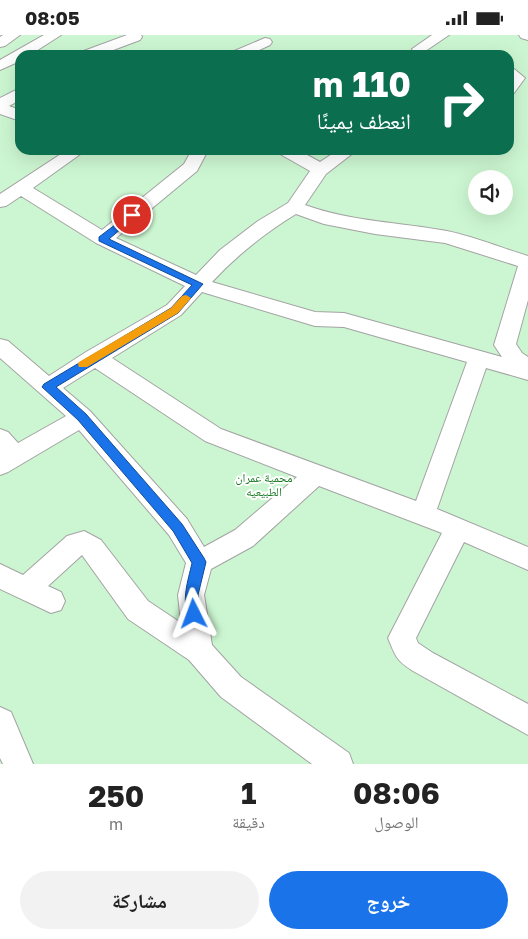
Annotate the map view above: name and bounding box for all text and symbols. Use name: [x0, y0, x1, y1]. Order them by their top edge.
text: 08:05: [25, 6, 80, 29]
text: 110 m: [313, 63, 411, 105]
icon: right: [429, 70, 494, 135]
text: انعطف يمينًا: [317, 107, 411, 134]
map controls: [468, 170, 513, 215]
button: sound: [468, 170, 513, 215]
pin: [111, 194, 153, 236]
icon: arrive: [118, 201, 146, 229]
park label: محمية عمران الطبيعيه: [236, 470, 292, 499]
position arrow: [167, 587, 219, 639]
text: 1: [241, 775, 256, 811]
text: 08:06: [353, 775, 440, 811]
text: 250: [88, 778, 144, 814]
text: دقيقة: [232, 812, 265, 832]
text: الوصول: [374, 812, 419, 832]
text: m: [109, 814, 123, 834]
button: مشاركة: [20, 871, 259, 929]
button: خروج: [269, 871, 508, 929]

